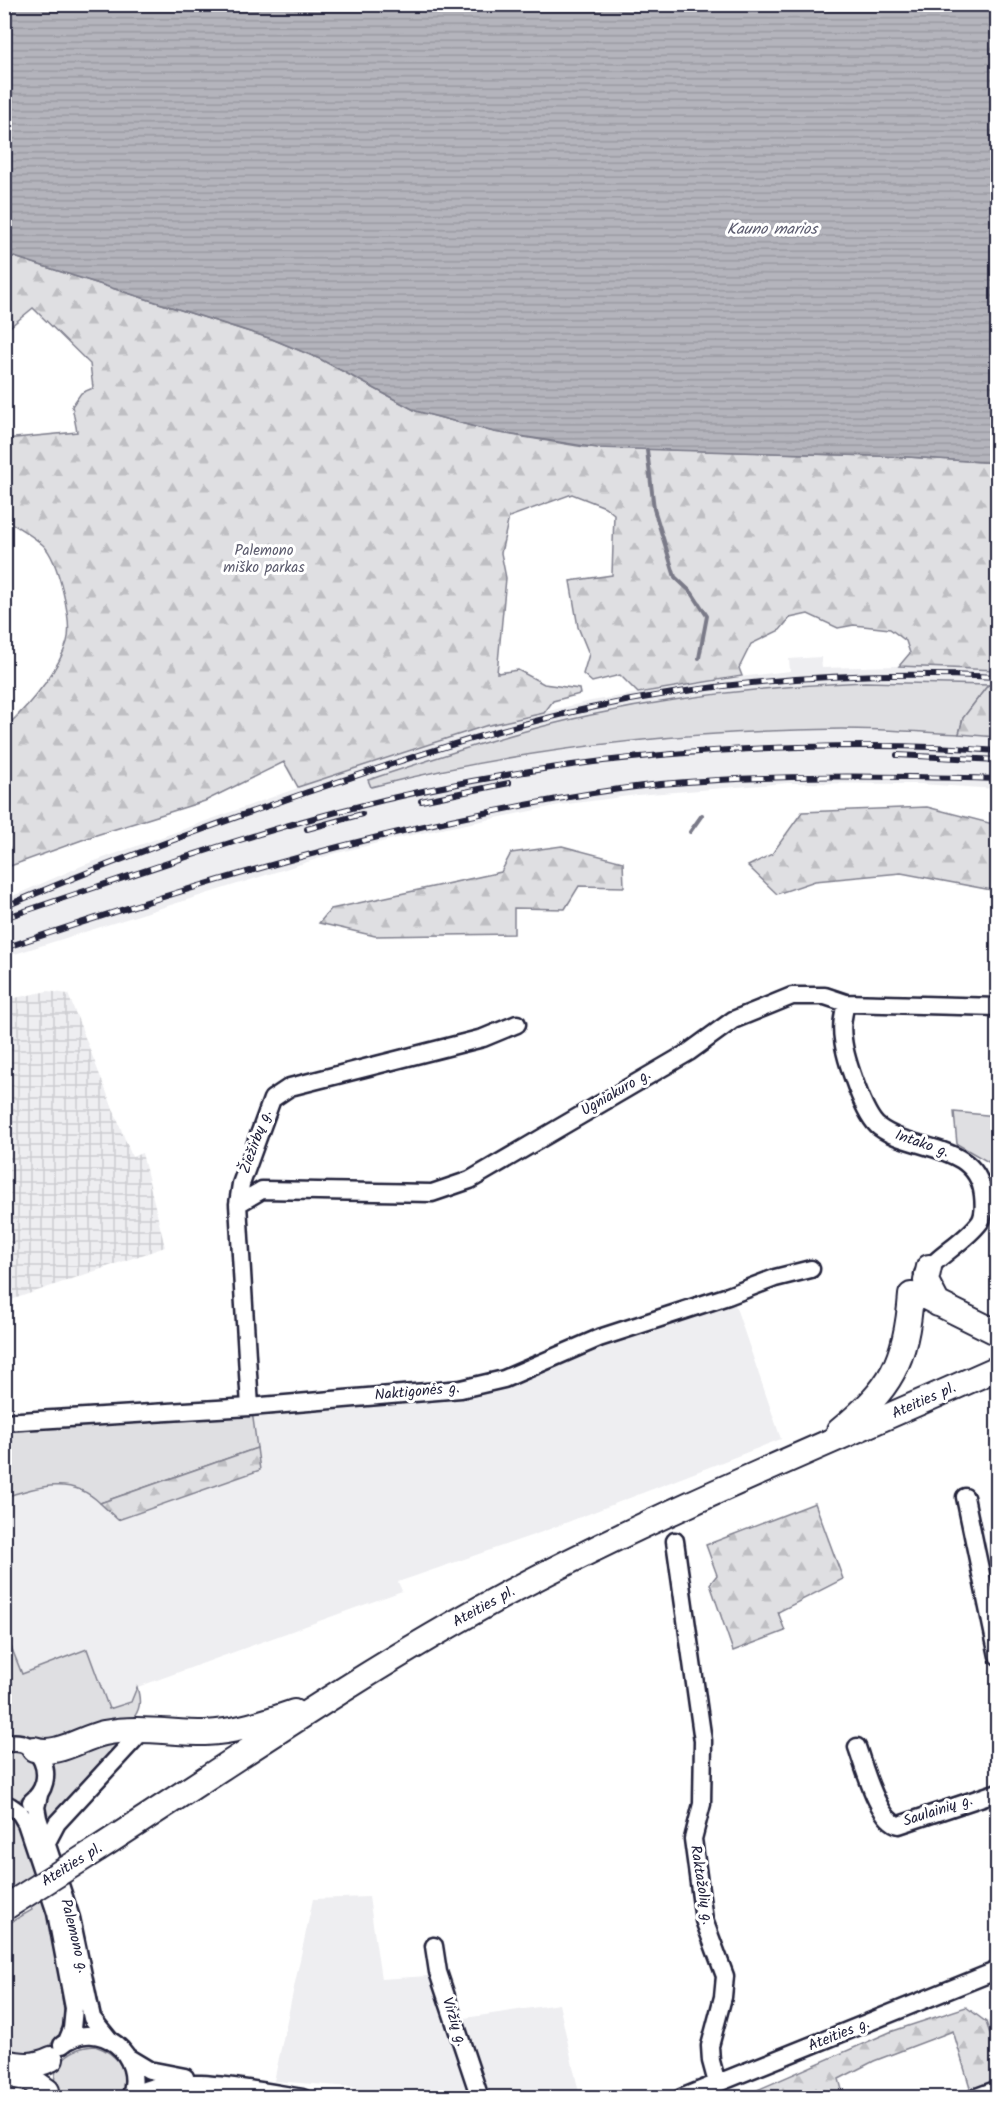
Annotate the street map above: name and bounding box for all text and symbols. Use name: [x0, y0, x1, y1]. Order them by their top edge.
water label: Kauno marios: [727, 217, 819, 242]
park label: Palemono miško parkas: [223, 539, 305, 580]
street label: Ugniakuro g.: [576, 1063, 656, 1123]
street label: Žiežirbų g.: [233, 1107, 279, 1177]
street label: Intako g.: [892, 1124, 952, 1164]
street label: Naktigonės g.: [374, 1376, 460, 1408]
street label: Ateities pl.: [888, 1376, 960, 1426]
street label: Ateities pl.: [448, 1580, 520, 1634]
street label: Saulainių g.: [900, 1788, 976, 1834]
street label: Ateities pl.: [37, 1837, 107, 1893]
street label: Raktažolių g.: [683, 1844, 719, 1926]
street label: Palemono g.: [53, 1896, 95, 1976]
street label: Viržių g.: [435, 1994, 473, 2050]
street label: Ateities g.: [805, 2012, 873, 2058]

